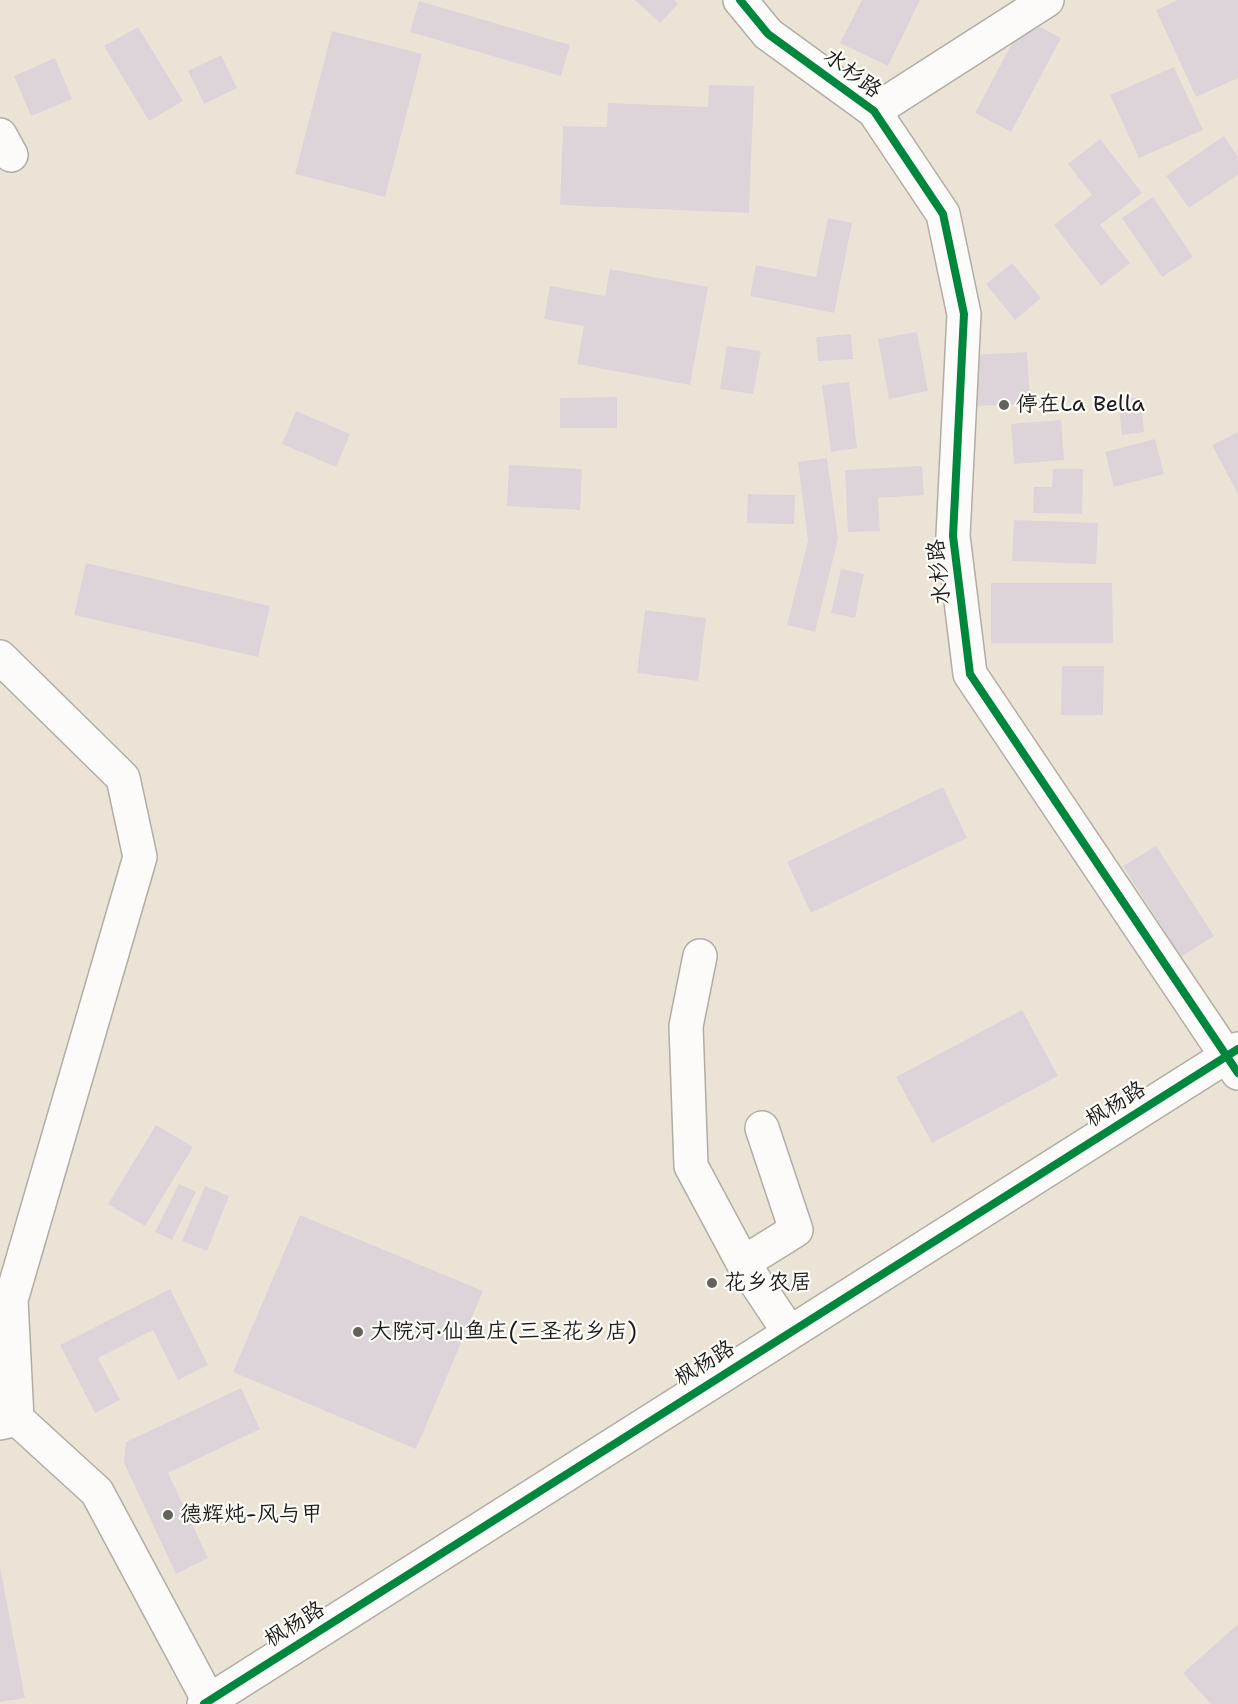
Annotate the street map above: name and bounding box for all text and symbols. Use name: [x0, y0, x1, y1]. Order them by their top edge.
street label: 水杉路: [818, 44, 886, 104]
place label: 停在La Bella: [1016, 392, 1145, 418]
marker: 停在La Bella: [997, 398, 1011, 412]
street label: 水杉路: [923, 538, 957, 606]
street label: 枫杨路: [1081, 1076, 1151, 1134]
place label: 花乡农居: [724, 1270, 812, 1296]
marker: 花乡农居: [705, 1276, 719, 1290]
place label: 大院河·仙鱼庄(三圣花乡店): [370, 1319, 637, 1345]
marker: 大院河·仙鱼庄(三圣花乡店): [351, 1325, 365, 1339]
street label: 枫杨路: [670, 1335, 740, 1393]
place label: 德辉炖-风与甲: [180, 1502, 323, 1528]
marker: 德辉炖-风与甲: [161, 1508, 175, 1522]
street label: 枫杨路: [260, 1596, 330, 1654]

